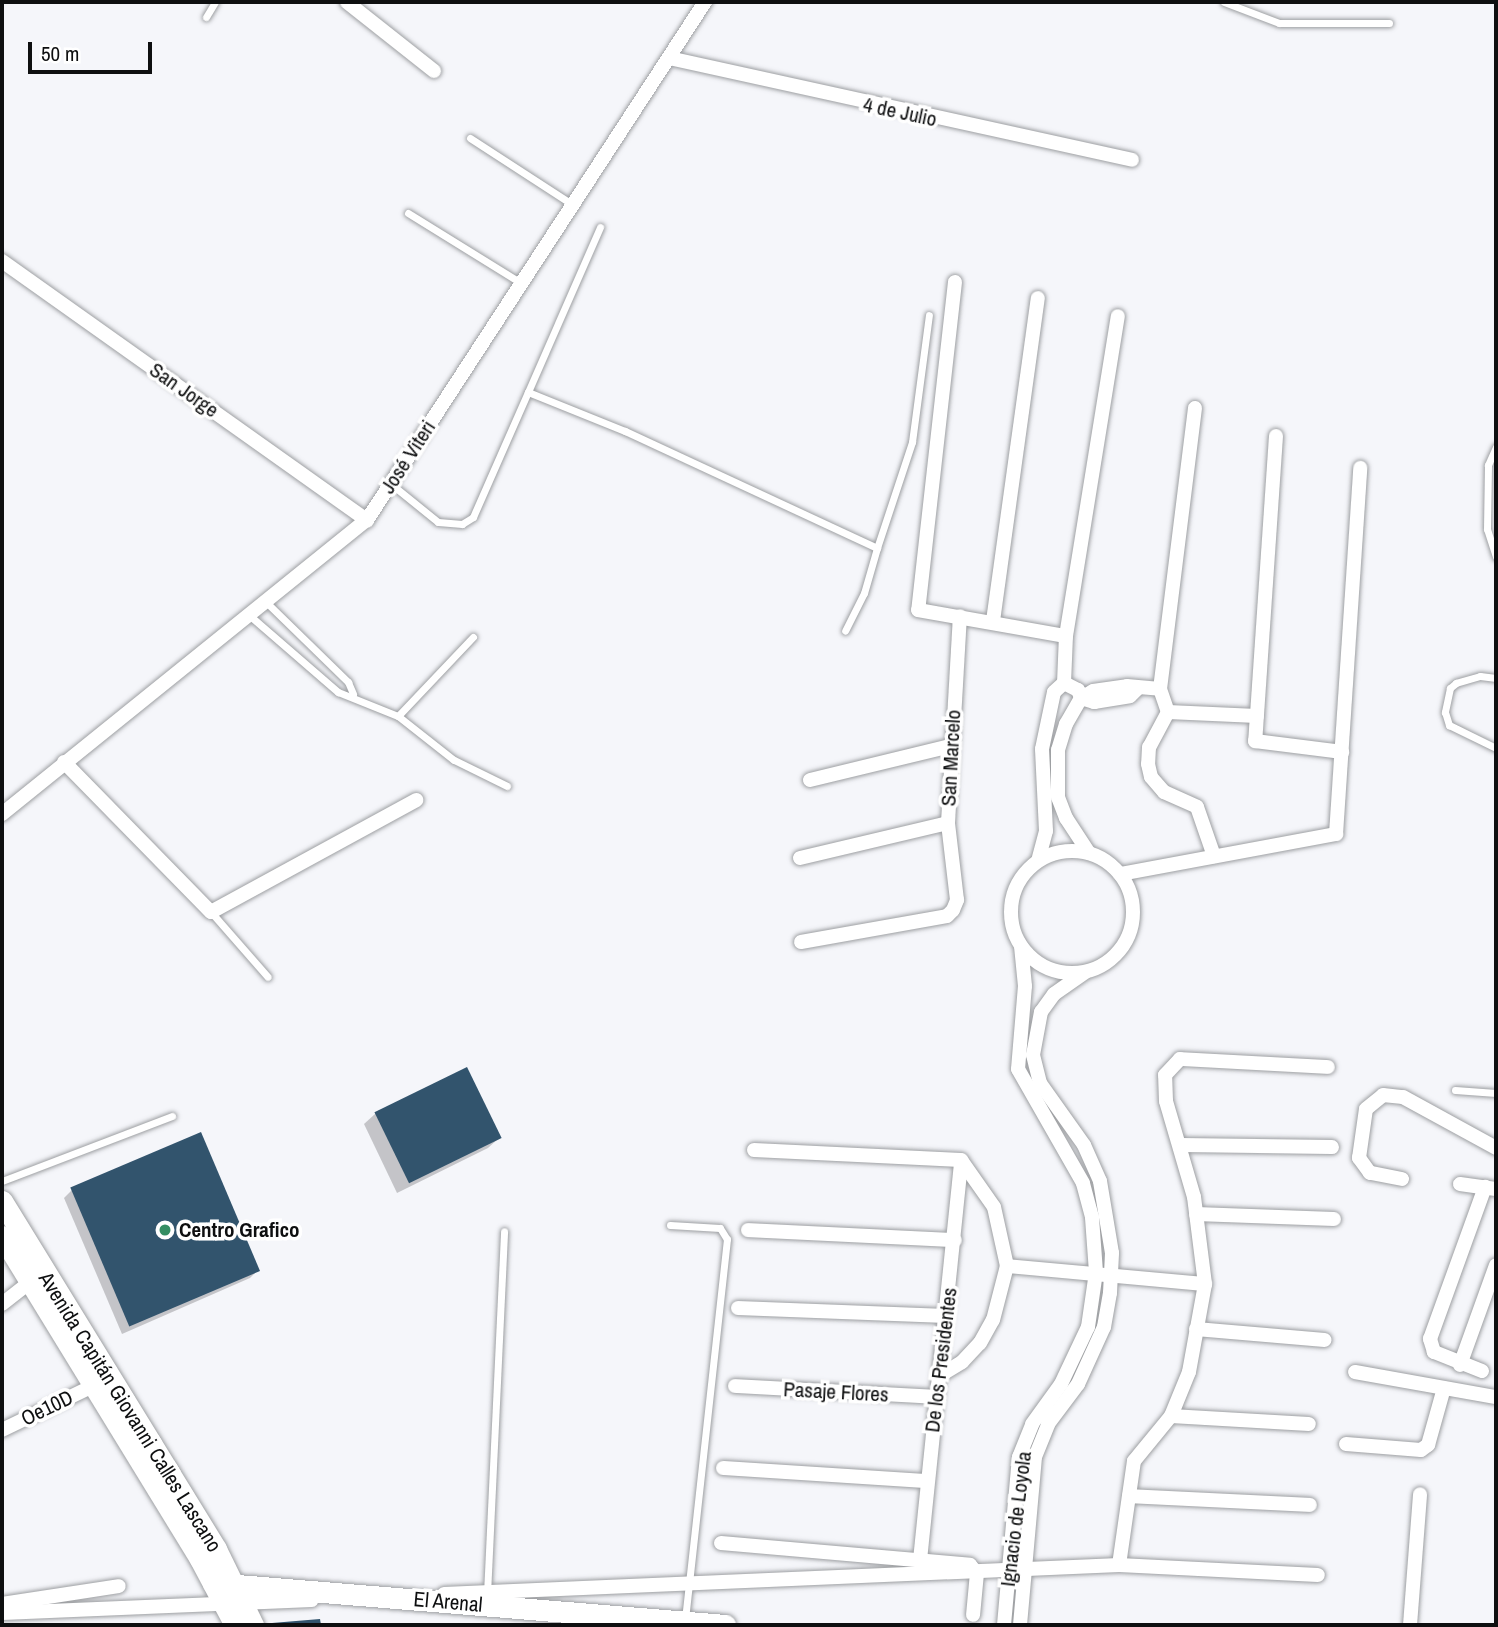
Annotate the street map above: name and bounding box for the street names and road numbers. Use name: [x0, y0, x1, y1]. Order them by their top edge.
street label: 4 de Julio: [861, 92, 939, 132]
street label: San Jorge: [145, 357, 223, 423]
street label: José Viteri: [375, 416, 441, 498]
street label: San Marcelo: [936, 709, 966, 807]
street label: Avenida Capitán Giovanni Calles Lascano: [33, 1267, 227, 1557]
street label: De los Presidentes: [920, 1286, 962, 1434]
street label: Pasaje Flores: [783, 1377, 889, 1407]
street label: Oe10D: [17, 1385, 77, 1431]
street label: Ignacio de Loyola: [995, 1450, 1037, 1588]
street label: El Arenal: [412, 1586, 484, 1618]

